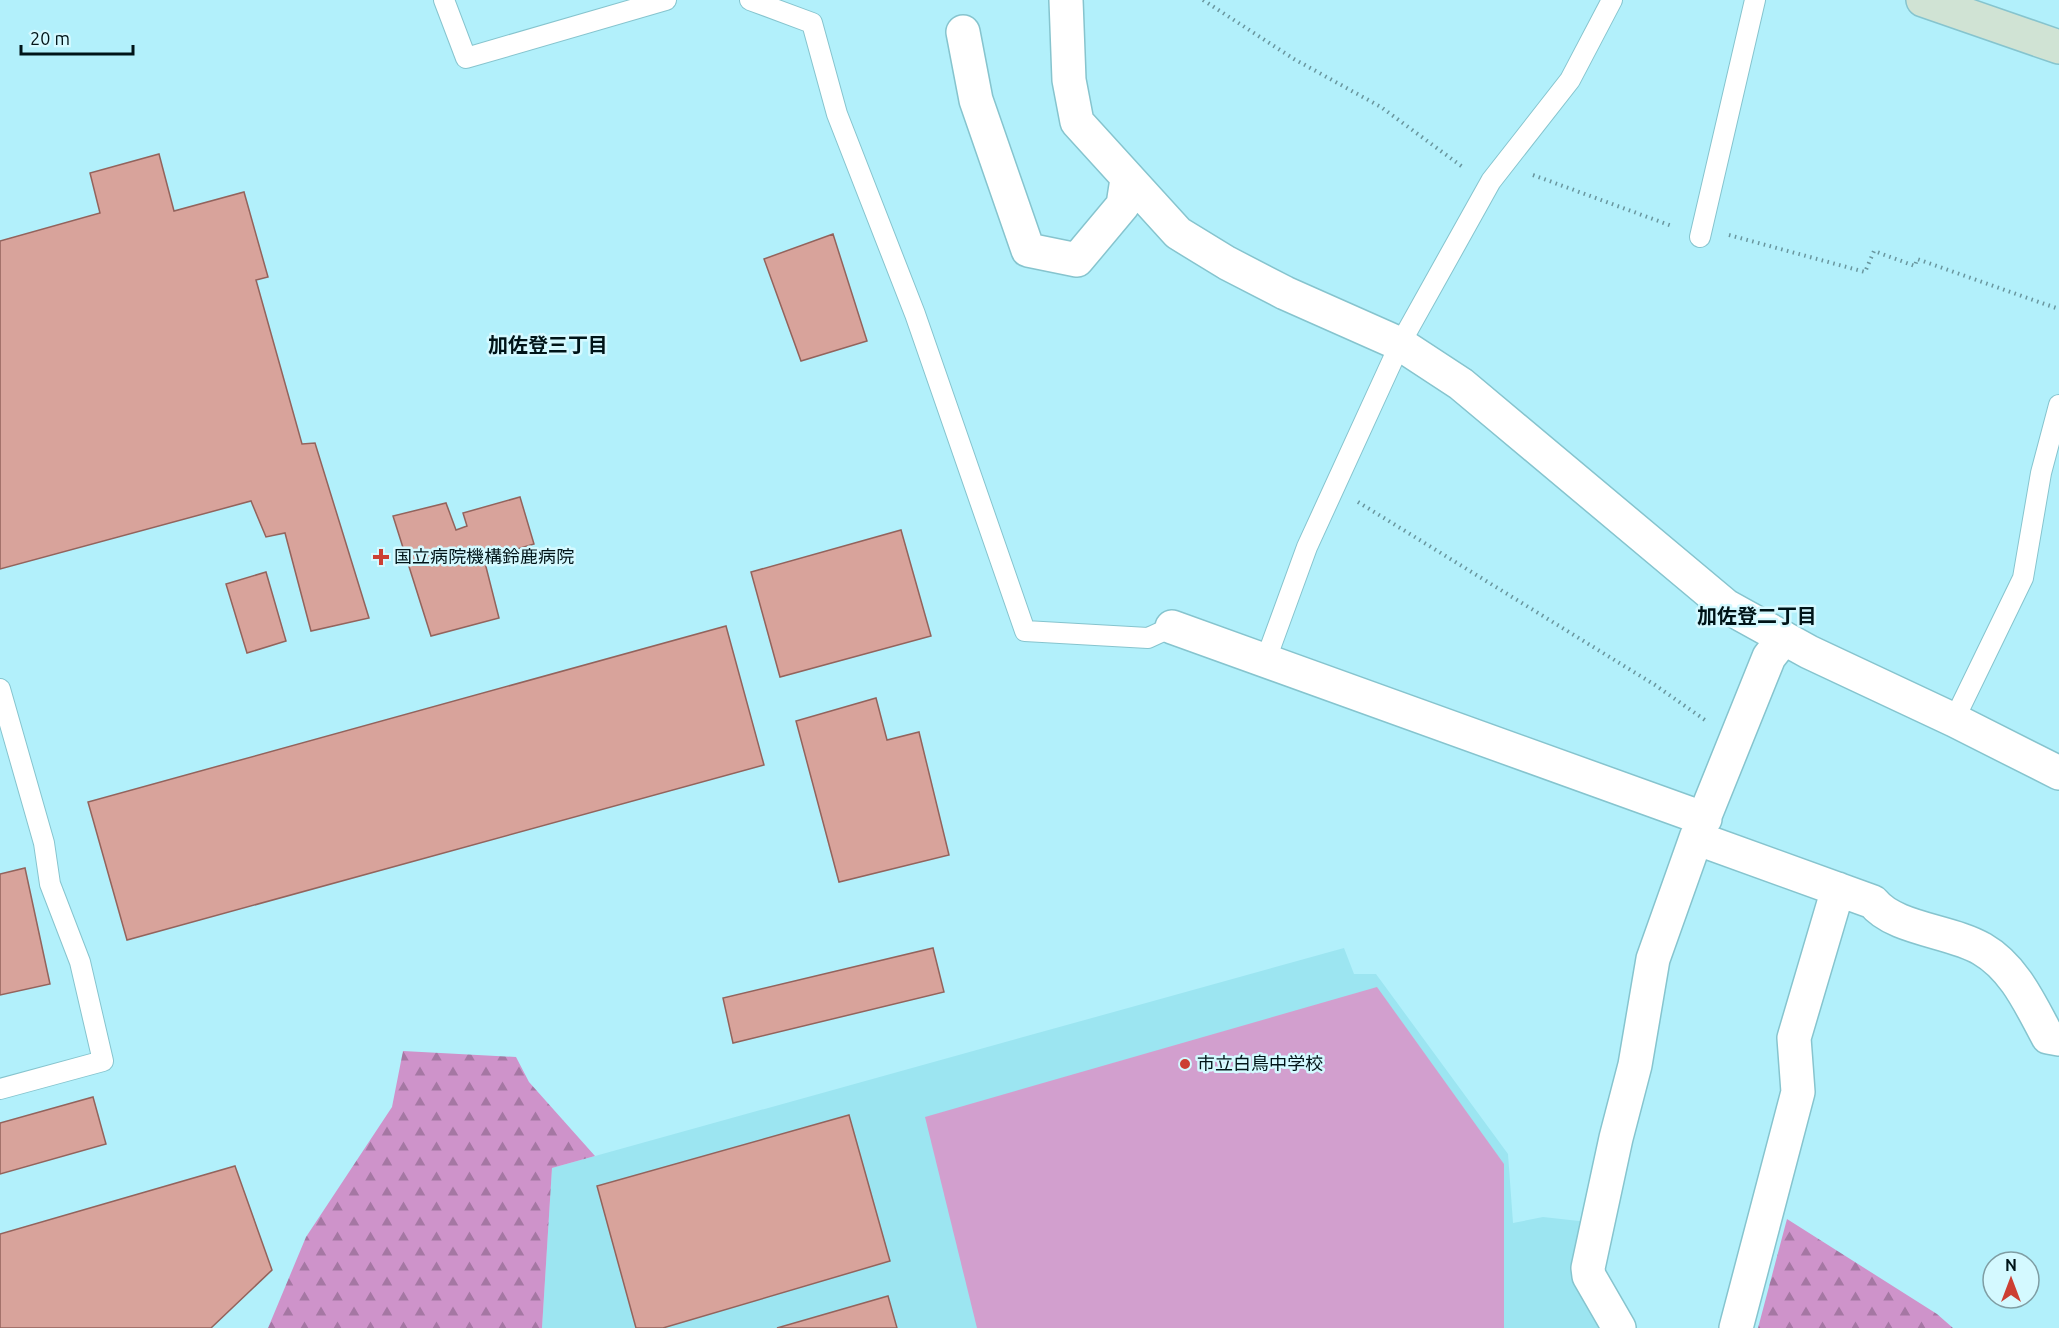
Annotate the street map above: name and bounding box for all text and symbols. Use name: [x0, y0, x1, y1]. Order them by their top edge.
scale bar: [21, 18, 134, 56]
text: 20 m: [30, 28, 70, 48]
district label: 加佐登三丁目: [488, 333, 608, 356]
place label: 国立病院機構鈴鹿病院: [394, 546, 574, 566]
marker: 国立病院機構鈴鹿病院: [372, 548, 390, 566]
district label: 加佐登二丁目: [1697, 604, 1817, 627]
place label: 市立白鳥中学校: [1197, 1053, 1323, 1073]
marker: 市立白鳥中学校: [1178, 1057, 1192, 1071]
north arrow: [1981, 1250, 2041, 1310]
text: N: [2005, 1256, 2017, 1274]

